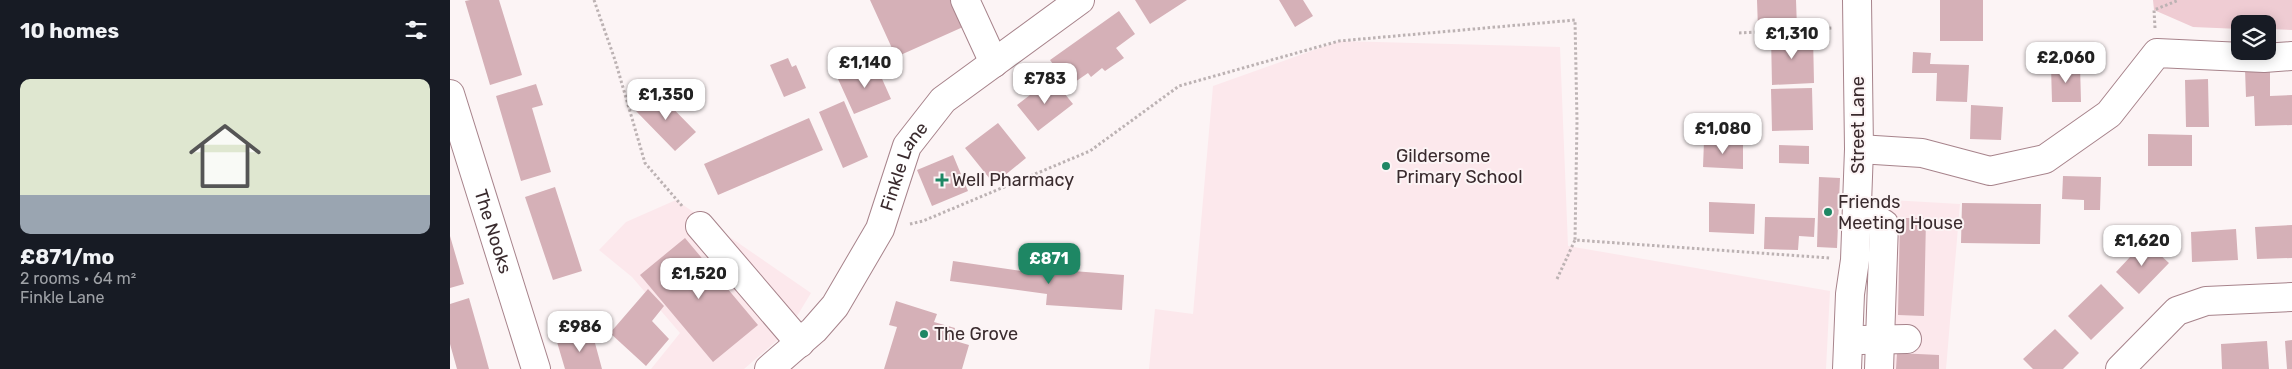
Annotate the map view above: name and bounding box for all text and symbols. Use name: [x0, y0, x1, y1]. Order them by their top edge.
map controls: [2231, 15, 2276, 60]
button: layers: [2231, 15, 2276, 60]
icon: filters: [402, 16, 430, 44]
text: 10 homes: [20, 18, 119, 43]
pin: £1,310: [1751, 18, 1833, 60]
text: £1,310: [1765, 24, 1819, 43]
pin: £2,060: [2025, 42, 2107, 84]
pin: £1,140: [824, 46, 906, 89]
text: £2,060: [2037, 48, 2095, 67]
text: £1,140: [839, 53, 891, 72]
pin: £783: [1015, 62, 1075, 105]
text: £783: [1024, 69, 1066, 88]
street label: Street Lane: [1847, 76, 1869, 174]
pin: £1,350: [625, 78, 707, 121]
text: £1,350: [638, 85, 694, 104]
icon: home: [180, 111, 270, 201]
pin: £1,080: [1682, 112, 1764, 155]
street label: Finkle Lane: [876, 117, 933, 214]
text: £1,080: [1695, 119, 1751, 138]
place label: Gildersome Primary School: [1396, 145, 1523, 188]
marker: Gildersome Primary School: [1380, 160, 1392, 172]
place label: Well Pharmacy: [952, 169, 1074, 191]
marker: Well Pharmacy: [936, 174, 948, 186]
street label: The Nooks: [469, 187, 516, 276]
place label: Friends Meeting House: [1838, 191, 1963, 234]
marker: Friends Meeting House: [1822, 206, 1834, 218]
pin: £1,620: [2101, 224, 2183, 267]
text: £1,620: [2114, 231, 2170, 250]
pin: £871: [1019, 242, 1079, 285]
text: £871/mo: [20, 244, 114, 269]
text: £871: [1029, 249, 1069, 268]
pin: £1,520: [658, 258, 740, 300]
text: £1,520: [671, 264, 727, 283]
text: 2 rooms · 64 m²: [20, 269, 136, 288]
text: Finkle Lane: [20, 288, 104, 307]
pin: £986: [550, 310, 610, 353]
text: £986: [558, 317, 602, 336]
place label: The Grove: [934, 323, 1018, 345]
marker: The Grove: [918, 328, 930, 340]

